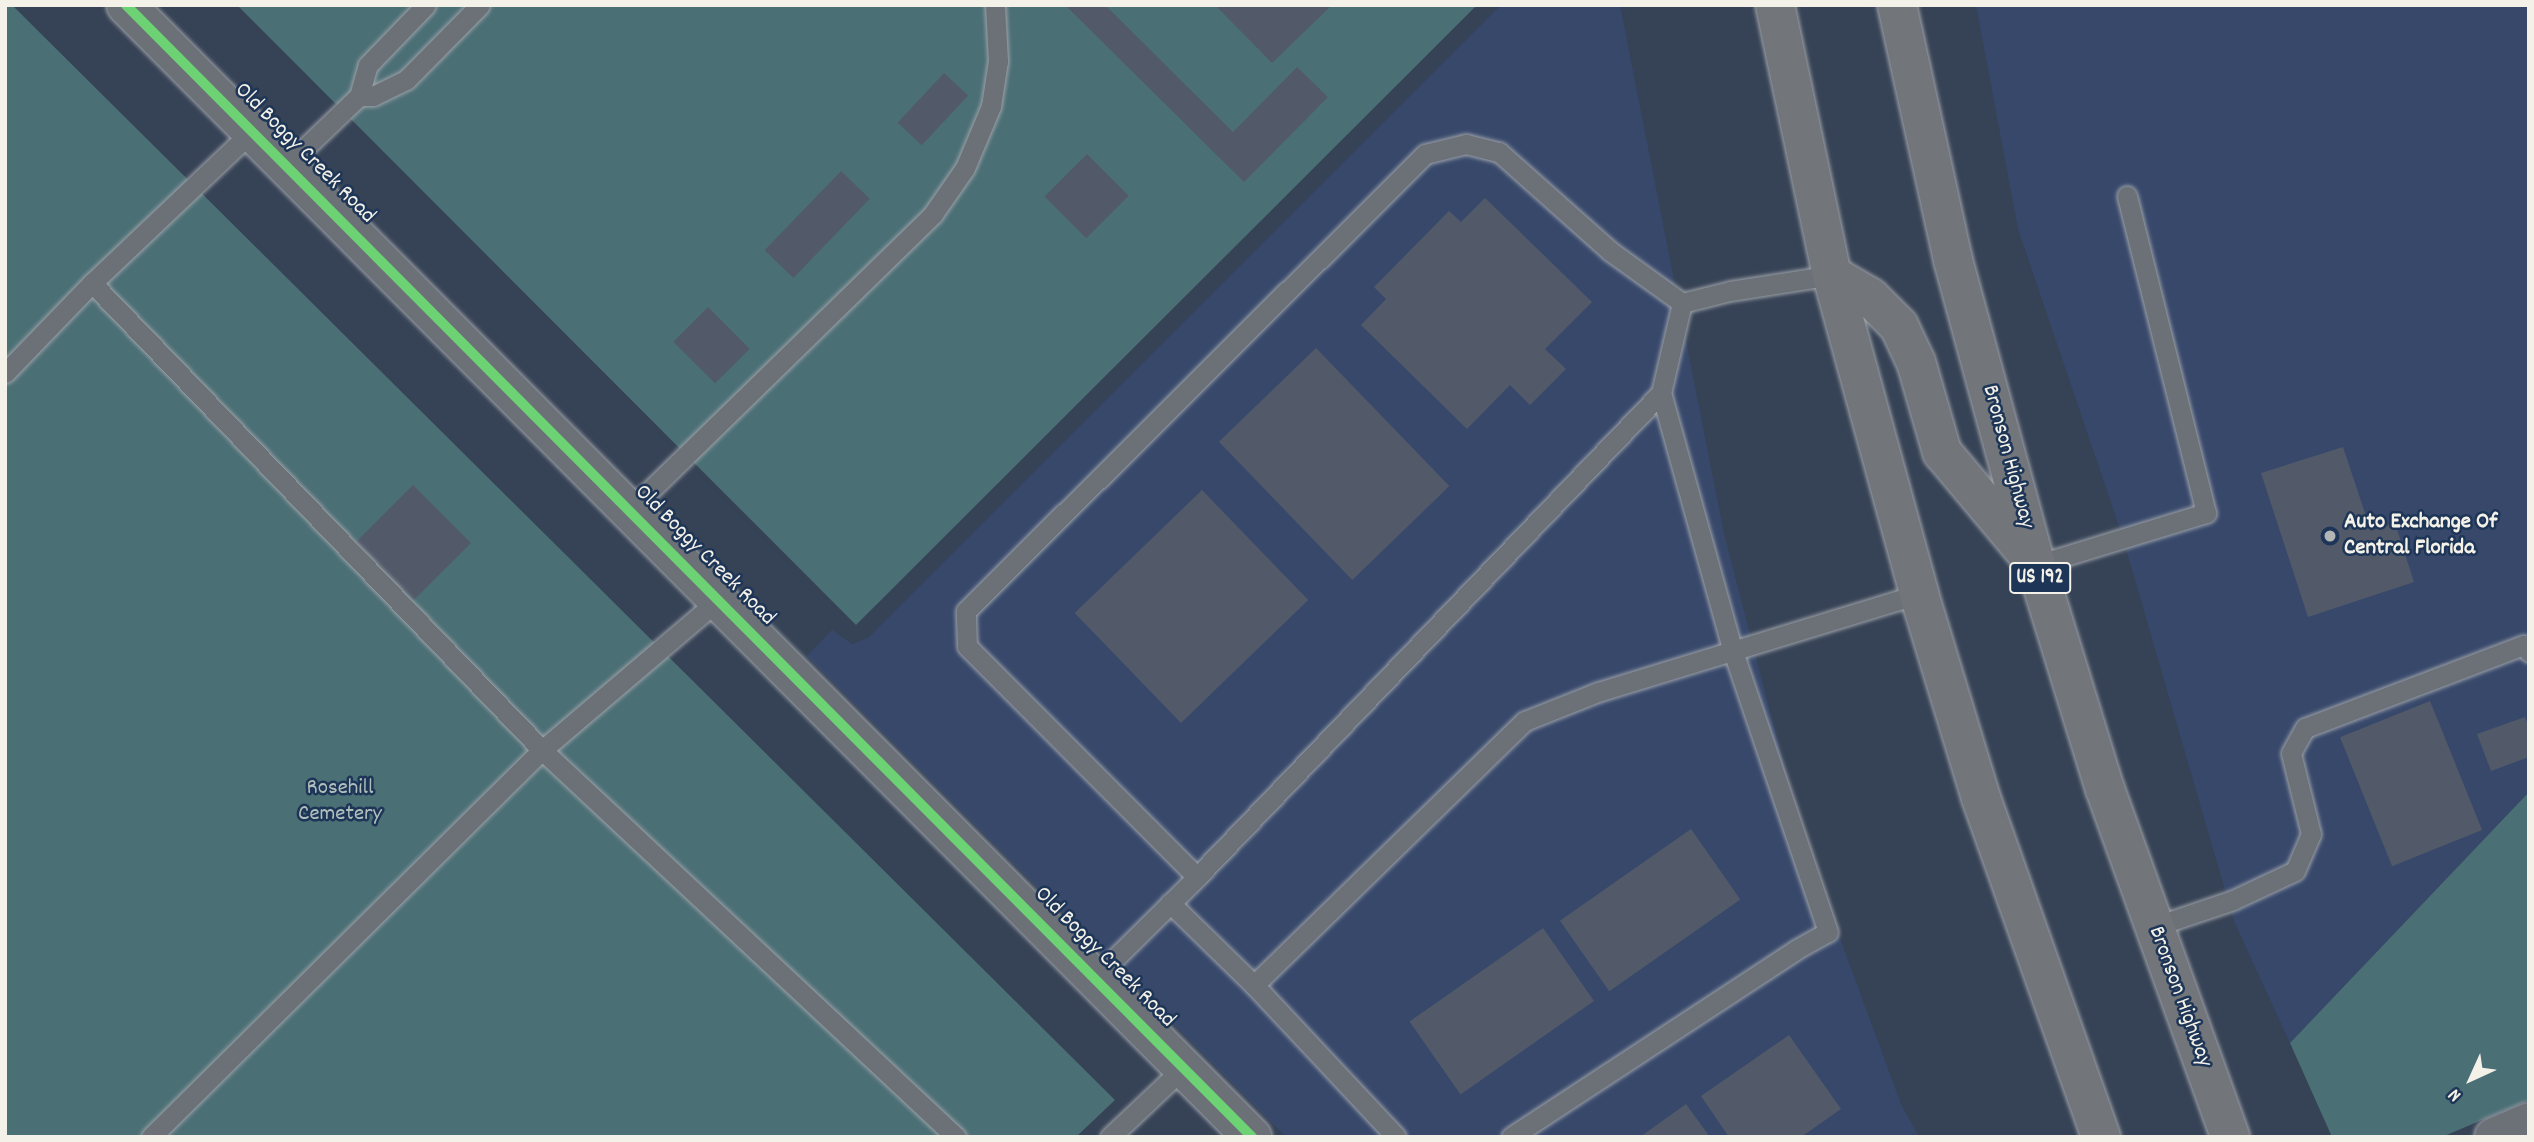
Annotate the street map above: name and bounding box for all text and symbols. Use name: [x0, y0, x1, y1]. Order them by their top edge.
street label: Old Boggy Creek Road: [228, 78, 380, 230]
street label: Bronson Highway: [1975, 382, 2039, 532]
street label: Old Boggy Creek Road: [628, 480, 780, 632]
place label: Auto Exchange Of Central Florida: [2344, 509, 2497, 563]
marker: Auto Exchange Of Central Florida: [2322, 528, 2338, 544]
road number: US 192: [2008, 560, 2072, 596]
park label: Rosehill Cemetery: [298, 775, 382, 829]
street label: Old Boggy Creek Road: [1028, 882, 1180, 1034]
street label: Bronson Highway: [2141, 923, 2217, 1071]
north arrow: [2436, 1044, 2506, 1114]
text: N: [2443, 1081, 2469, 1107]

